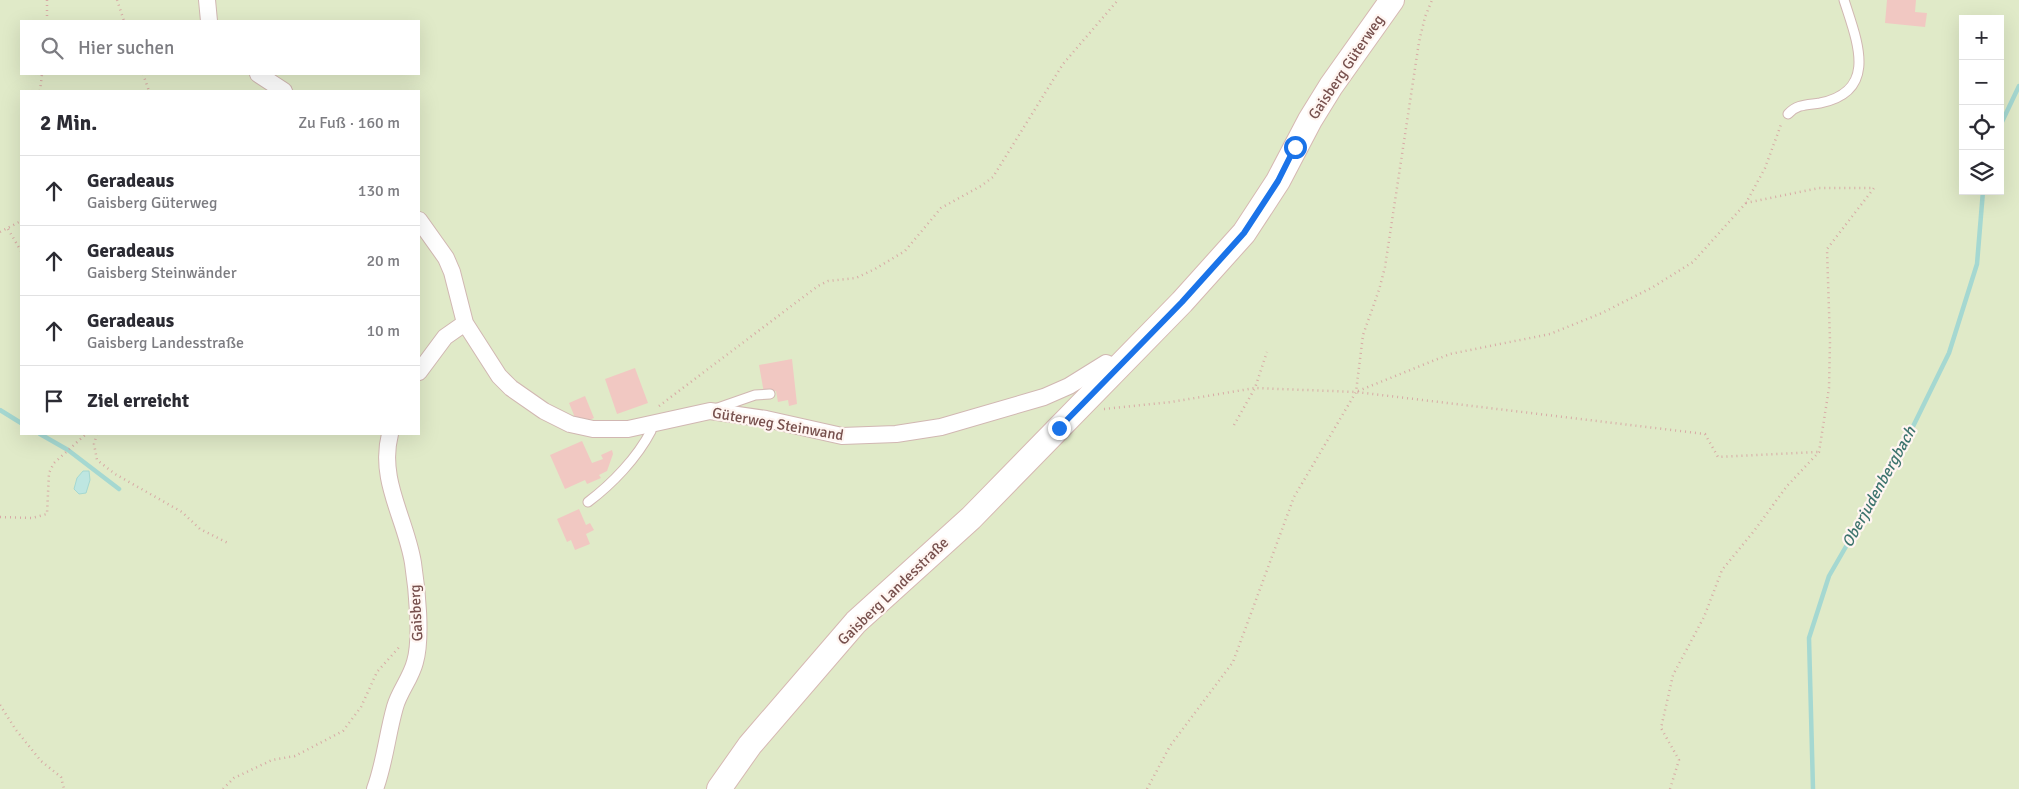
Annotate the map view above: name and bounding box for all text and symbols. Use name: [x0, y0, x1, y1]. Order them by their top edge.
street label: Gaisberg Güterweg: [1304, 11, 1388, 123]
map controls: [1959, 15, 2004, 195]
button: +: [1959, 15, 2004, 60]
search box: [20, 20, 420, 75]
icon: search: [38, 34, 66, 62]
text: Hier suchen: [78, 36, 174, 60]
button: −: [1959, 60, 2004, 105]
button: locate: [1959, 105, 2004, 150]
text: 2 Min.: [40, 110, 97, 136]
text: Zu Fuß · 160 m: [298, 113, 400, 133]
route start: [1284, 136, 1307, 159]
button: layers: [1959, 150, 2004, 195]
text: Geradeaus: [87, 169, 174, 193]
icon: ahead: [40, 177, 68, 205]
text: 130 m: [358, 181, 400, 201]
text: Gaisberg Güterweg: [87, 193, 217, 213]
text: Geradeaus: [87, 239, 174, 263]
icon: ahead: [40, 247, 68, 275]
text: 20 m: [366, 251, 400, 271]
text: Gaisberg Steinwänder: [87, 263, 237, 283]
text: Geradeaus: [87, 309, 174, 333]
icon: ahead: [40, 317, 68, 345]
text: 10 m: [366, 321, 400, 341]
text: Gaisberg Landesstraße: [87, 333, 244, 353]
icon: arrive: [40, 387, 68, 415]
text: Ziel erreicht: [87, 389, 189, 413]
street label: Güterweg Steinwand: [711, 404, 845, 444]
route end: [1048, 417, 1071, 440]
water label: Oberjudenbergbach: [1838, 422, 1921, 551]
street label: Gaisberg Landesstraße: [834, 533, 952, 649]
street label: Gaisberg: [406, 584, 426, 642]

